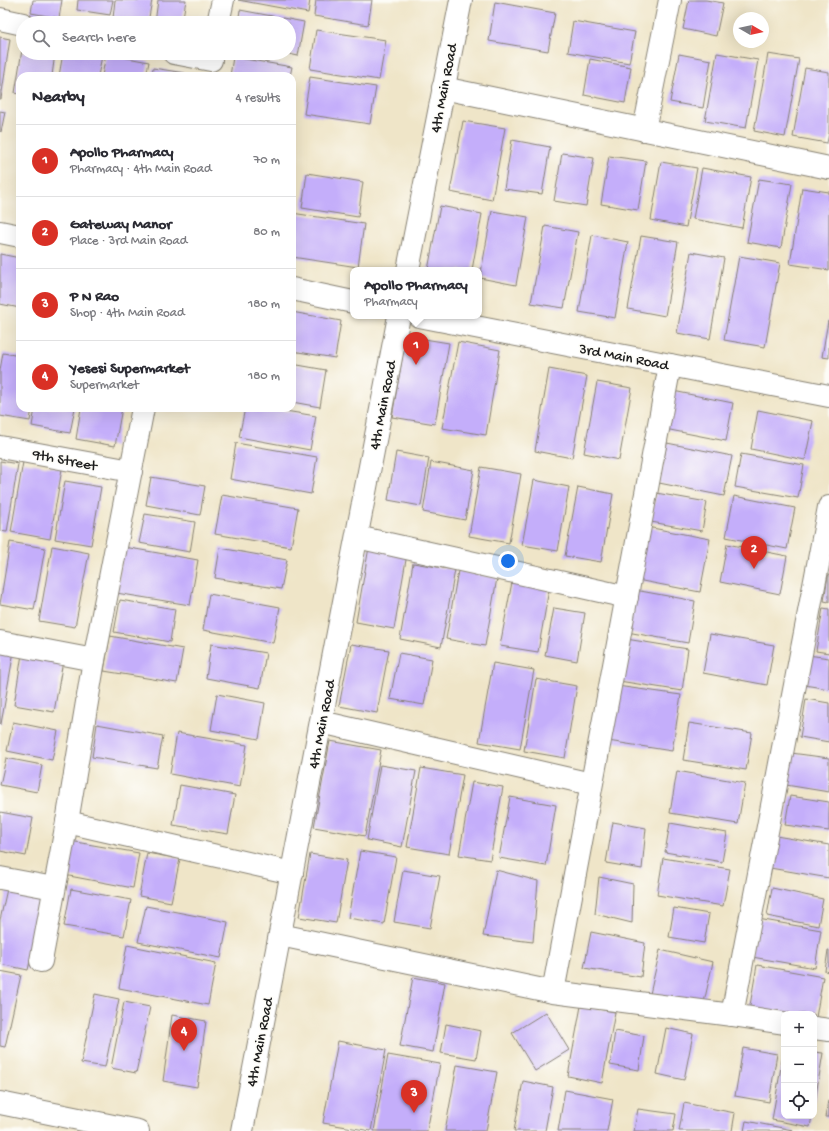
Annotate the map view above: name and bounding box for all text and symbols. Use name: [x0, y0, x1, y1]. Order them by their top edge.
north arrow: [733, 12, 769, 48]
search box: [16, 16, 296, 60]
icon: search: [30, 27, 52, 49]
text: Search here: [62, 29, 136, 47]
street label: 4th Main Road: [428, 41, 463, 134]
text: Nearby: [32, 88, 85, 108]
text: 4 results: [236, 91, 280, 106]
text: Apollo Pharmacy: [70, 144, 173, 162]
text: 1: [42, 153, 48, 168]
text: 70 m: [254, 153, 280, 168]
text: Pharmacy · 4th Main Road: [70, 162, 212, 177]
text: Gateway Manor: [70, 216, 172, 234]
text: 2: [42, 225, 48, 240]
text: 80 m: [253, 225, 280, 240]
text: Place · 3rd Main Road: [70, 234, 187, 249]
popup: [350, 267, 482, 319]
text: Apollo Pharmacy: [364, 277, 468, 295]
text: P N Rao: [70, 288, 119, 306]
text: Pharmacy: [364, 295, 418, 310]
text: 3: [42, 297, 48, 312]
text: 180 m: [248, 297, 280, 312]
text: Shop · 4th Main Road: [70, 306, 185, 321]
pin: 1: [403, 332, 429, 365]
street label: 3rd Main Road: [576, 340, 671, 376]
street label: 4th Main Road: [367, 358, 402, 451]
text: Yesesi Supermarket: [70, 360, 190, 378]
text: 4: [42, 369, 48, 384]
text: 180 m: [248, 369, 280, 384]
text: Supermarket: [70, 378, 139, 393]
street label: 9th Street: [30, 446, 100, 476]
pin: 2: [741, 536, 767, 569]
your location: [498, 551, 518, 571]
street label: 4th Main Road: [306, 677, 341, 770]
street label: 4th Main Road: [244, 995, 279, 1088]
map controls: [781, 1011, 817, 1119]
button: +: [781, 1011, 817, 1047]
pin: 4: [171, 1018, 197, 1051]
button: −: [781, 1047, 817, 1083]
pin: 3: [401, 1080, 427, 1113]
button: locate: [781, 1083, 817, 1119]

